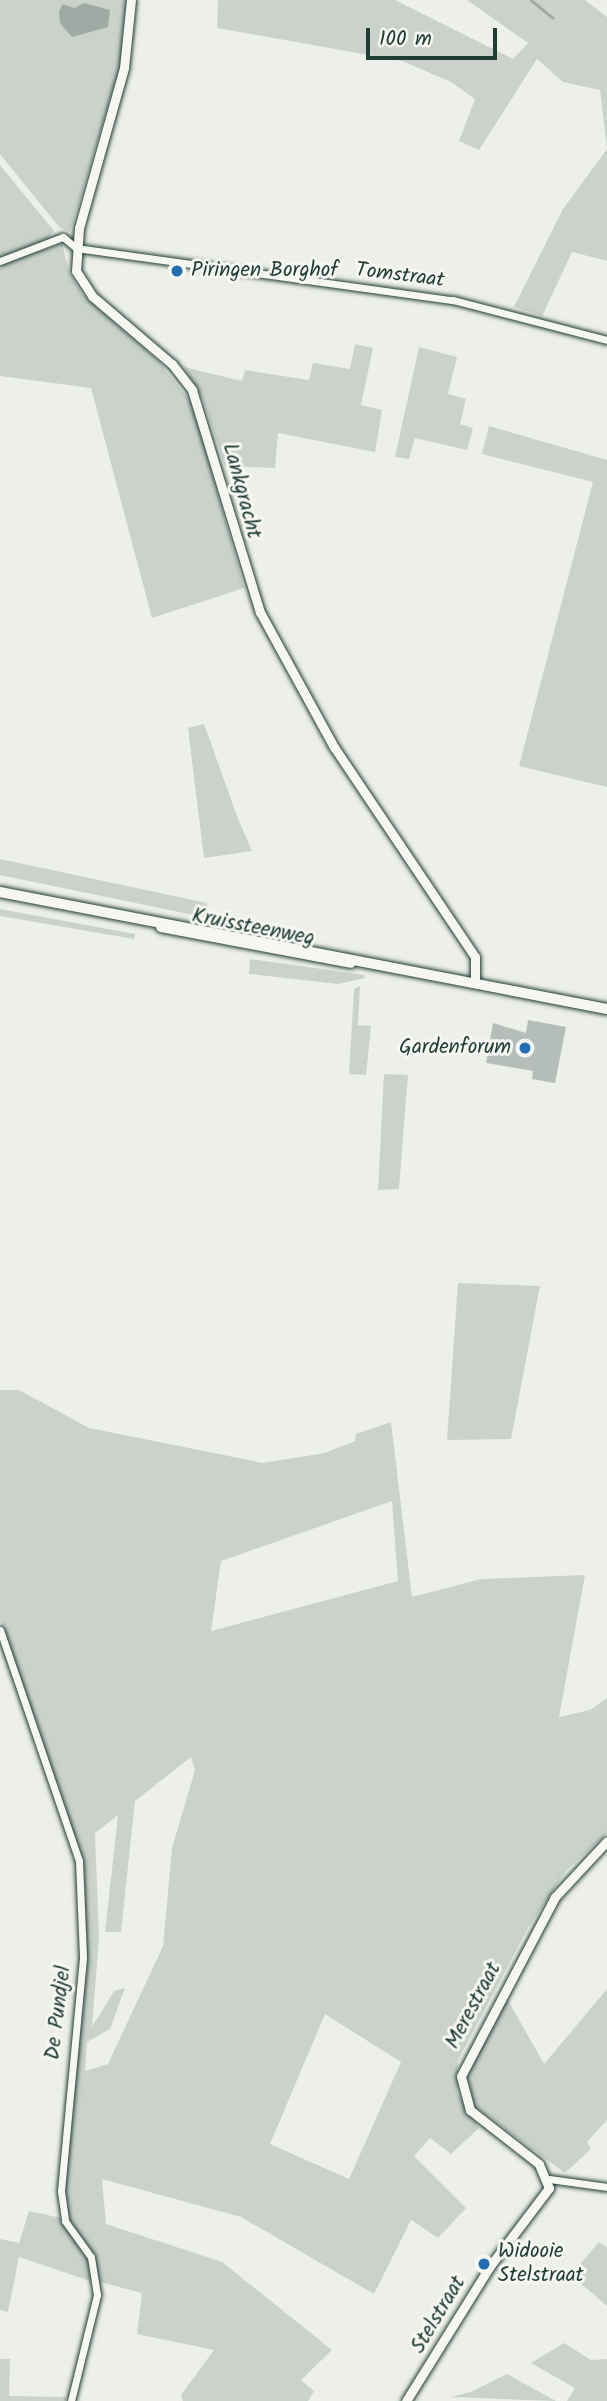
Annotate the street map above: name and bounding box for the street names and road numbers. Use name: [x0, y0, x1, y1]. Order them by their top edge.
street label: Tomstraat: [354, 258, 446, 294]
street label: Lankgracht: [216, 440, 266, 542]
street label: Kruissteenweg: [190, 904, 316, 952]
street label: Merestraat: [441, 1958, 507, 2054]
street label: De Pundjel: [41, 1965, 77, 2061]
street label: Stelstraat: [406, 2272, 472, 2358]

